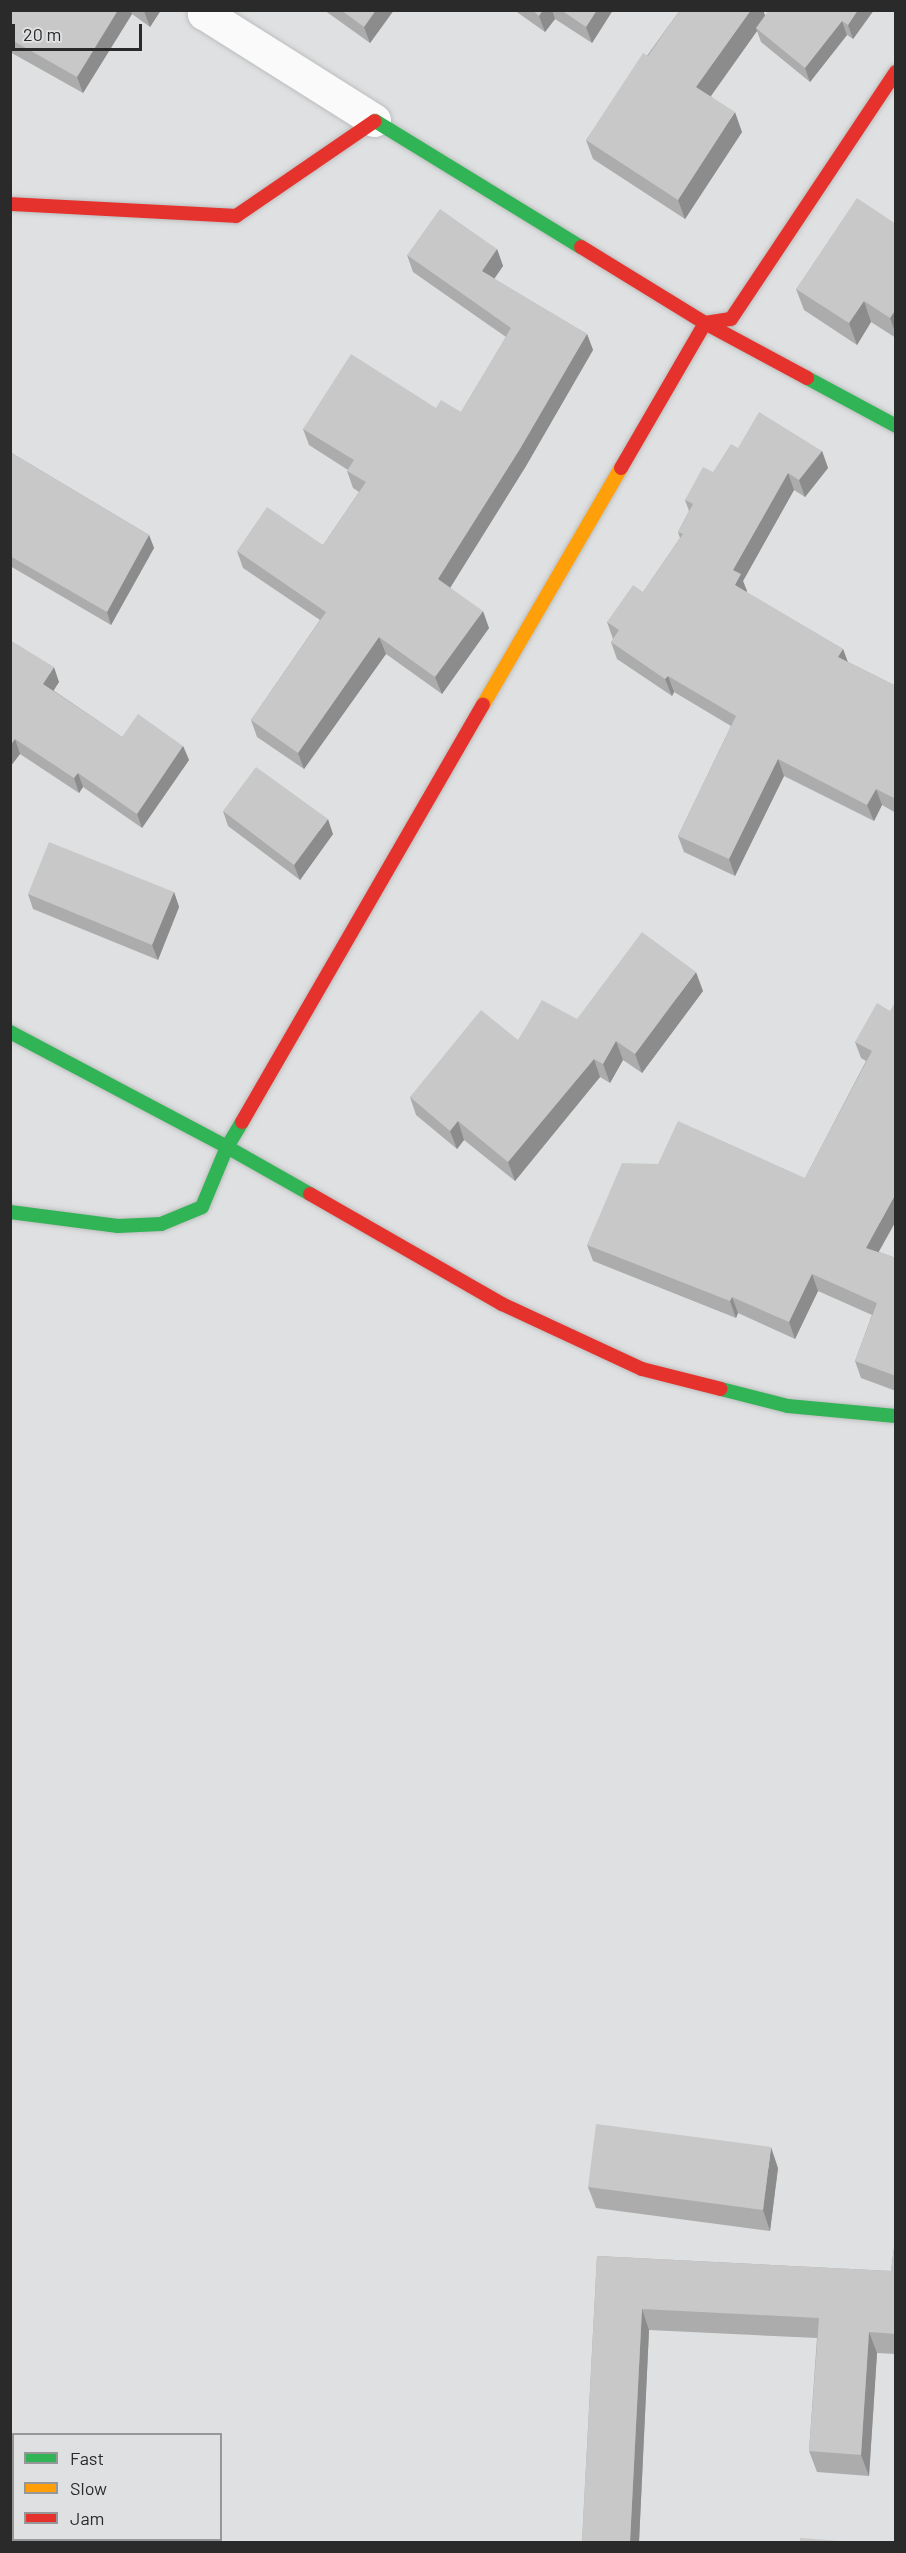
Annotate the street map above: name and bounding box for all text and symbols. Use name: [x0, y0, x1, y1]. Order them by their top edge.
scale bar: [15, 12, 146, 50]
text: 20 m: [23, 23, 61, 45]
legend: [12, 2433, 222, 2541]
text: Fast: [70, 2447, 104, 2469]
text: Slow: [70, 2477, 107, 2499]
text: Jam: [70, 2507, 104, 2529]

